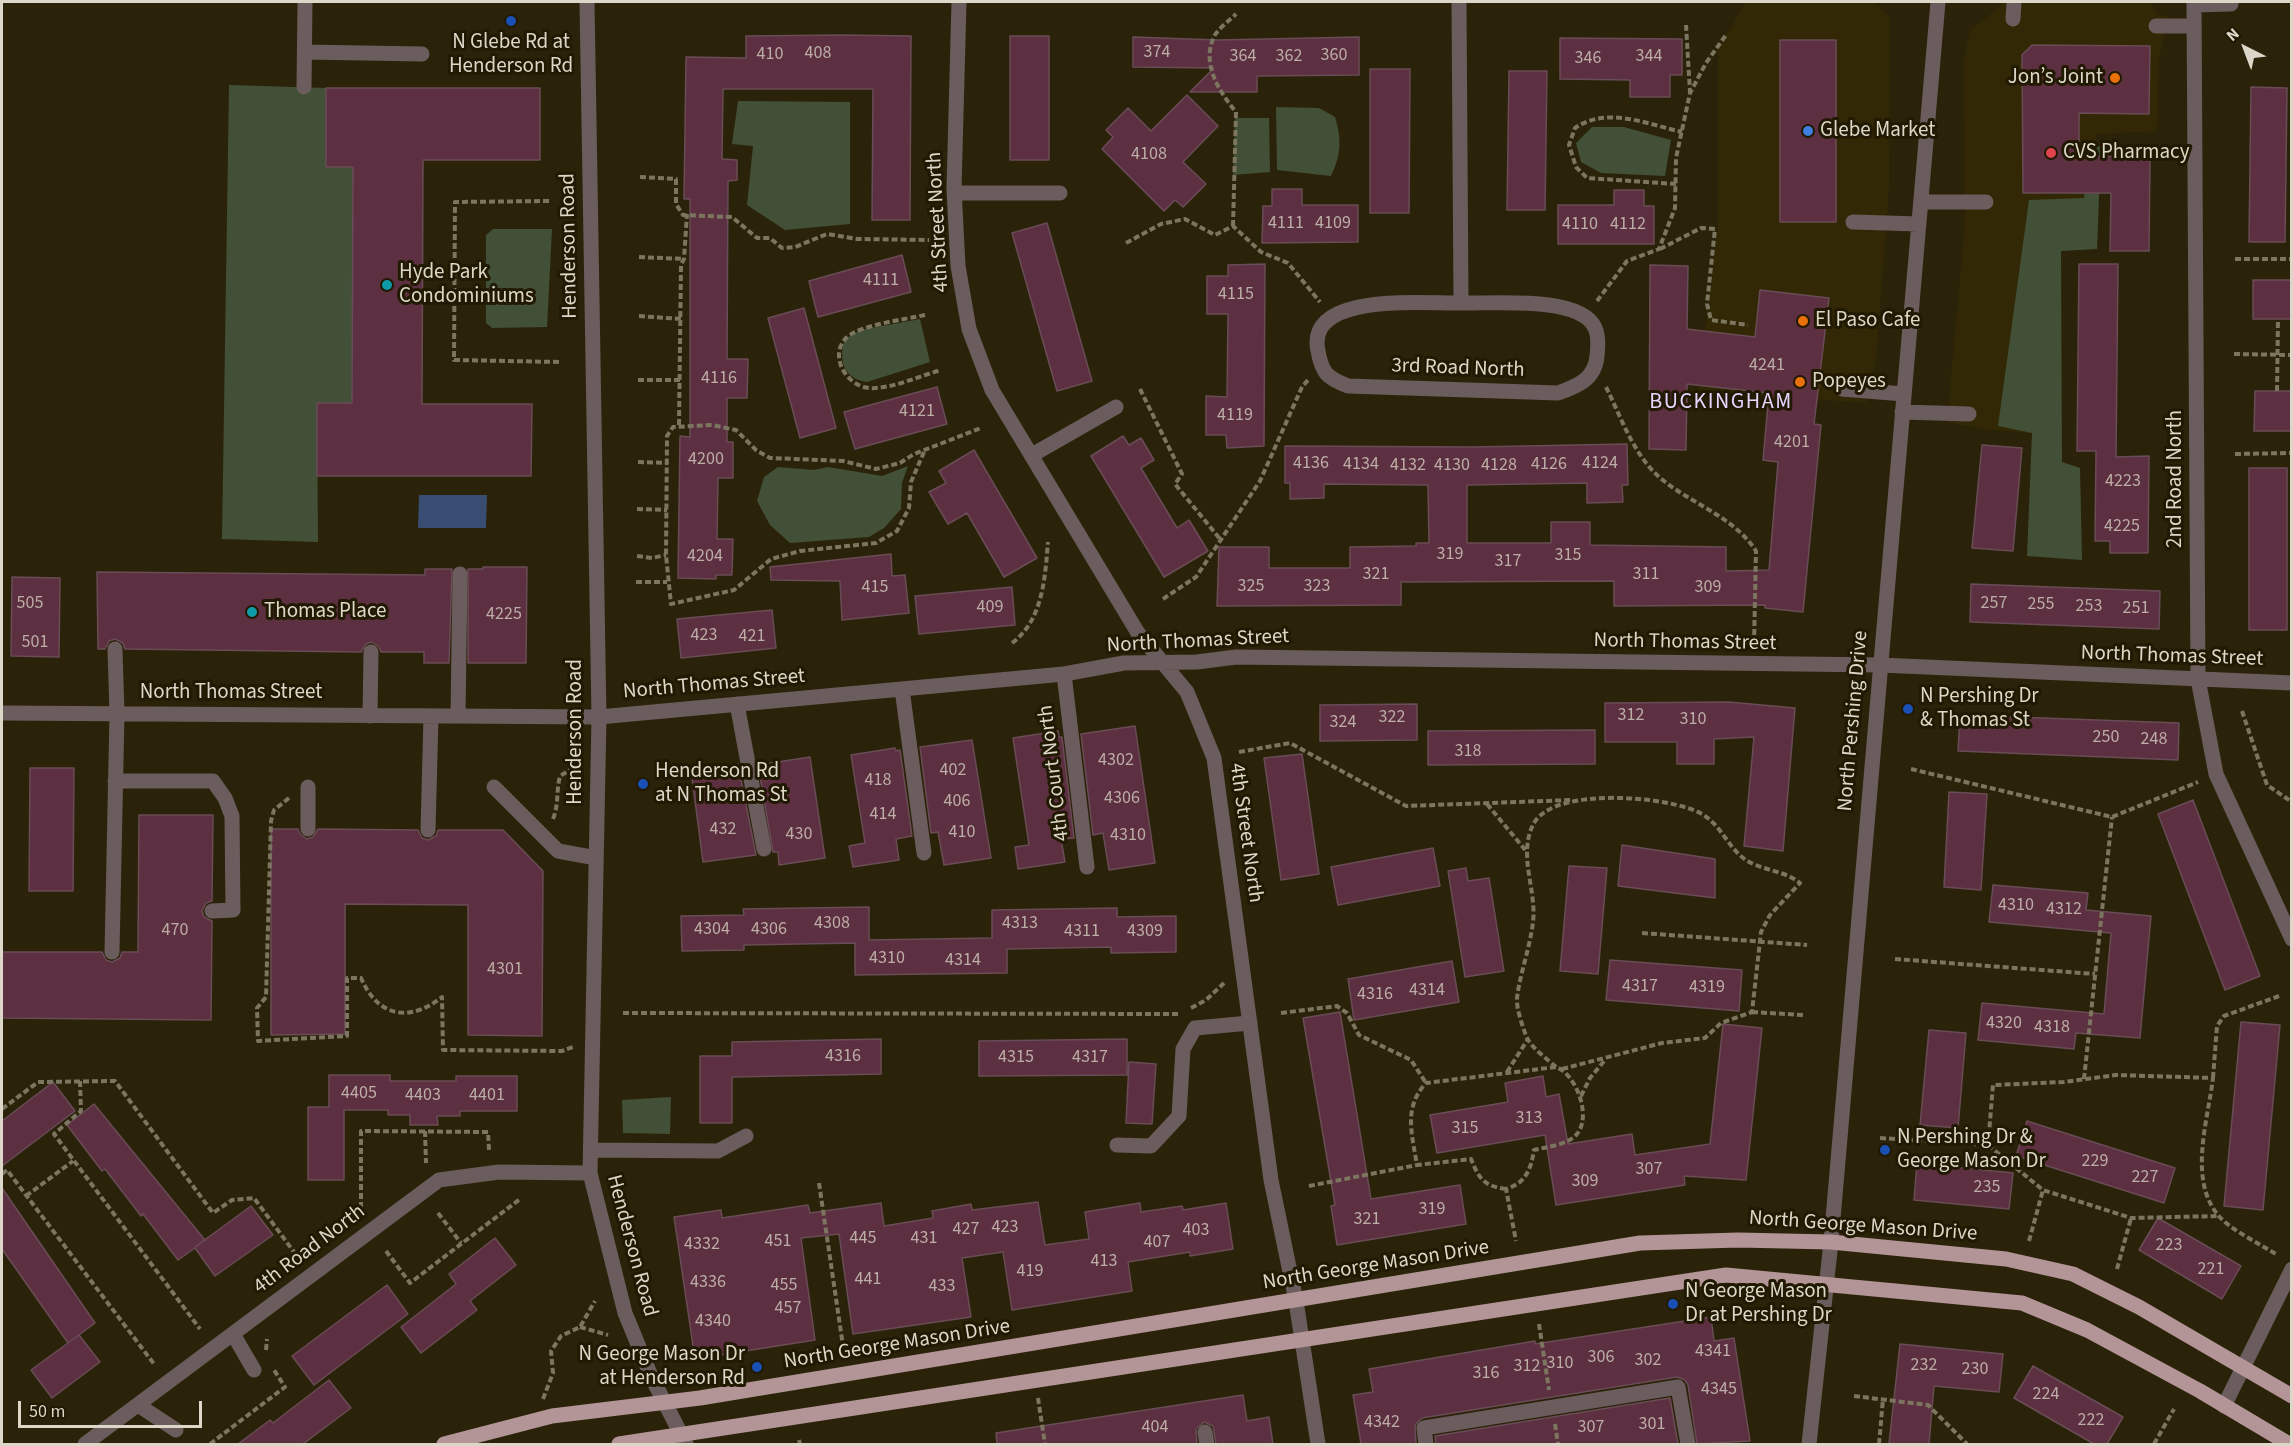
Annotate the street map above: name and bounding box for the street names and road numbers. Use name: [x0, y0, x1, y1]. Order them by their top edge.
street label: 4th Street North: [923, 151, 955, 293]
street label: Henderson Road: [556, 173, 584, 319]
street label: 3rd Road North: [1391, 354, 1525, 384]
street label: 2nd Road North: [2163, 410, 2189, 548]
street label: North Thomas Street: [1106, 625, 1290, 659]
street label: North Thomas Street: [1593, 629, 1777, 657]
street label: North Pershing Drive: [1834, 630, 1874, 812]
street label: North Thomas Street: [2080, 641, 2264, 673]
street label: Henderson Road: [563, 659, 589, 805]
street label: North Thomas Street: [622, 664, 806, 706]
street label: North Thomas Street: [140, 680, 322, 706]
street label: 4th Court North: [1034, 703, 1076, 843]
street label: 4th Street North: [1223, 762, 1267, 904]
street label: Henderson Road: [600, 1172, 662, 1320]
street label: 4th Road North: [249, 1200, 371, 1300]
street label: North George Mason Drive: [1748, 1206, 1978, 1248]
street label: North George Mason Drive: [1261, 1236, 1491, 1296]
street label: North George Mason Drive: [782, 1315, 1012, 1375]

